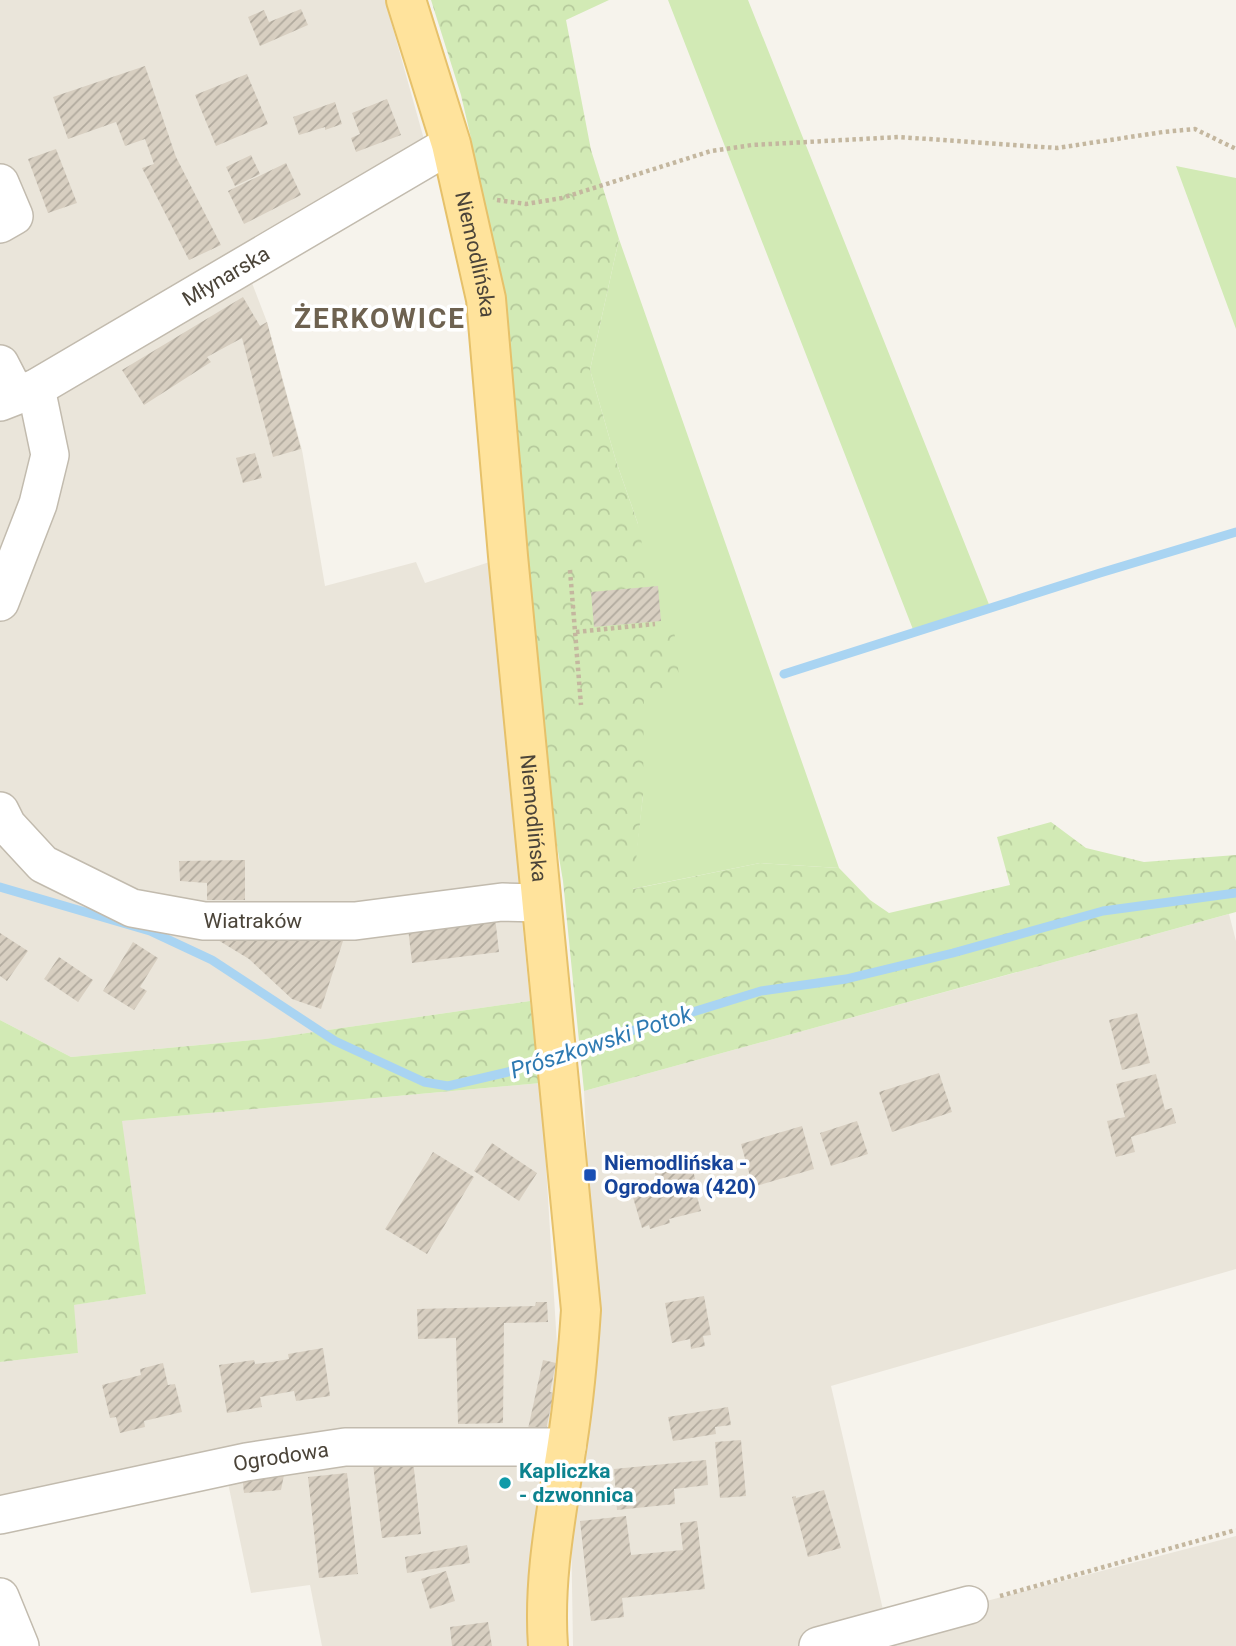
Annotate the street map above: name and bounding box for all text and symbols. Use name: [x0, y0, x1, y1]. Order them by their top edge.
street label: Niemodlińska: [450, 189, 500, 318]
street label: Młynarska: [178, 241, 274, 311]
district label: ŻERKOWICE: [294, 302, 466, 335]
street label: Niemodlińska: [515, 753, 551, 883]
street label: Wiatraków: [204, 909, 302, 933]
water label: Prószkowski Potok: [507, 1000, 696, 1085]
place label: Niemodlińska - Ogrodowa (420): [604, 1151, 756, 1199]
marker: Niemodlińska - Ogrodowa (420): [582, 1167, 598, 1183]
street label: Ogrodowa: [231, 1438, 330, 1476]
place label: Kapliczka - dzwonnica: [519, 1459, 634, 1507]
marker: Kapliczka - dzwonnica: [497, 1475, 513, 1491]

